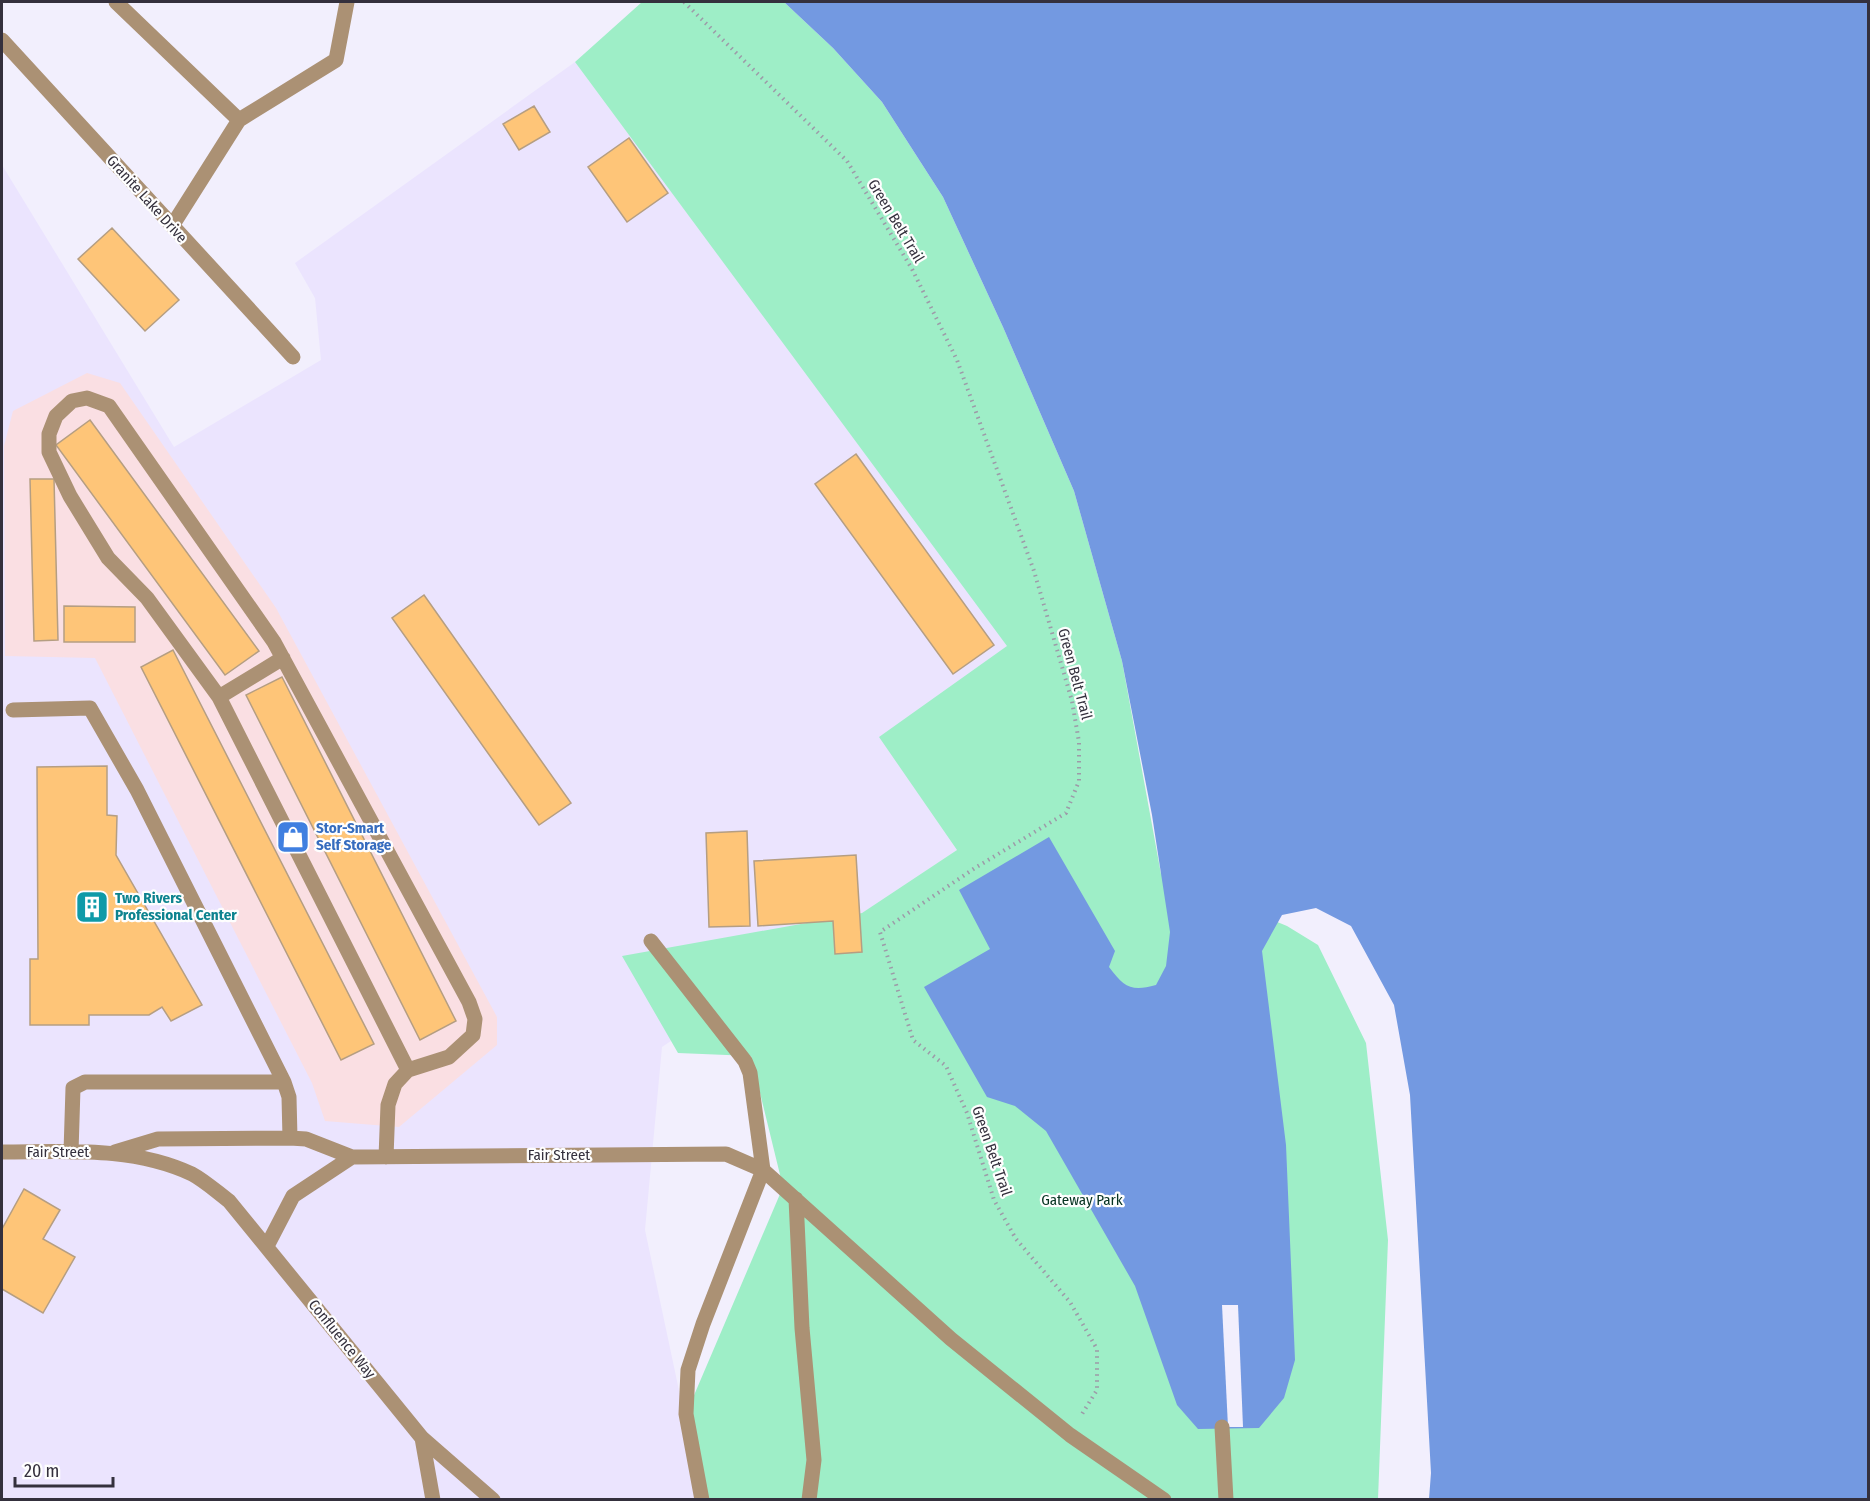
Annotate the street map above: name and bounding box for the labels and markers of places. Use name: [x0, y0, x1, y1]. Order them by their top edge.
shop icon: Stor-Smart Self Storage: [275, 819, 311, 855]
place label: Stor-Smart Self Storage: [316, 819, 392, 854]
building icon: Two Rivers Professional Center: [74, 889, 110, 925]
place label: Two Rivers Professional Center: [115, 889, 237, 924]

